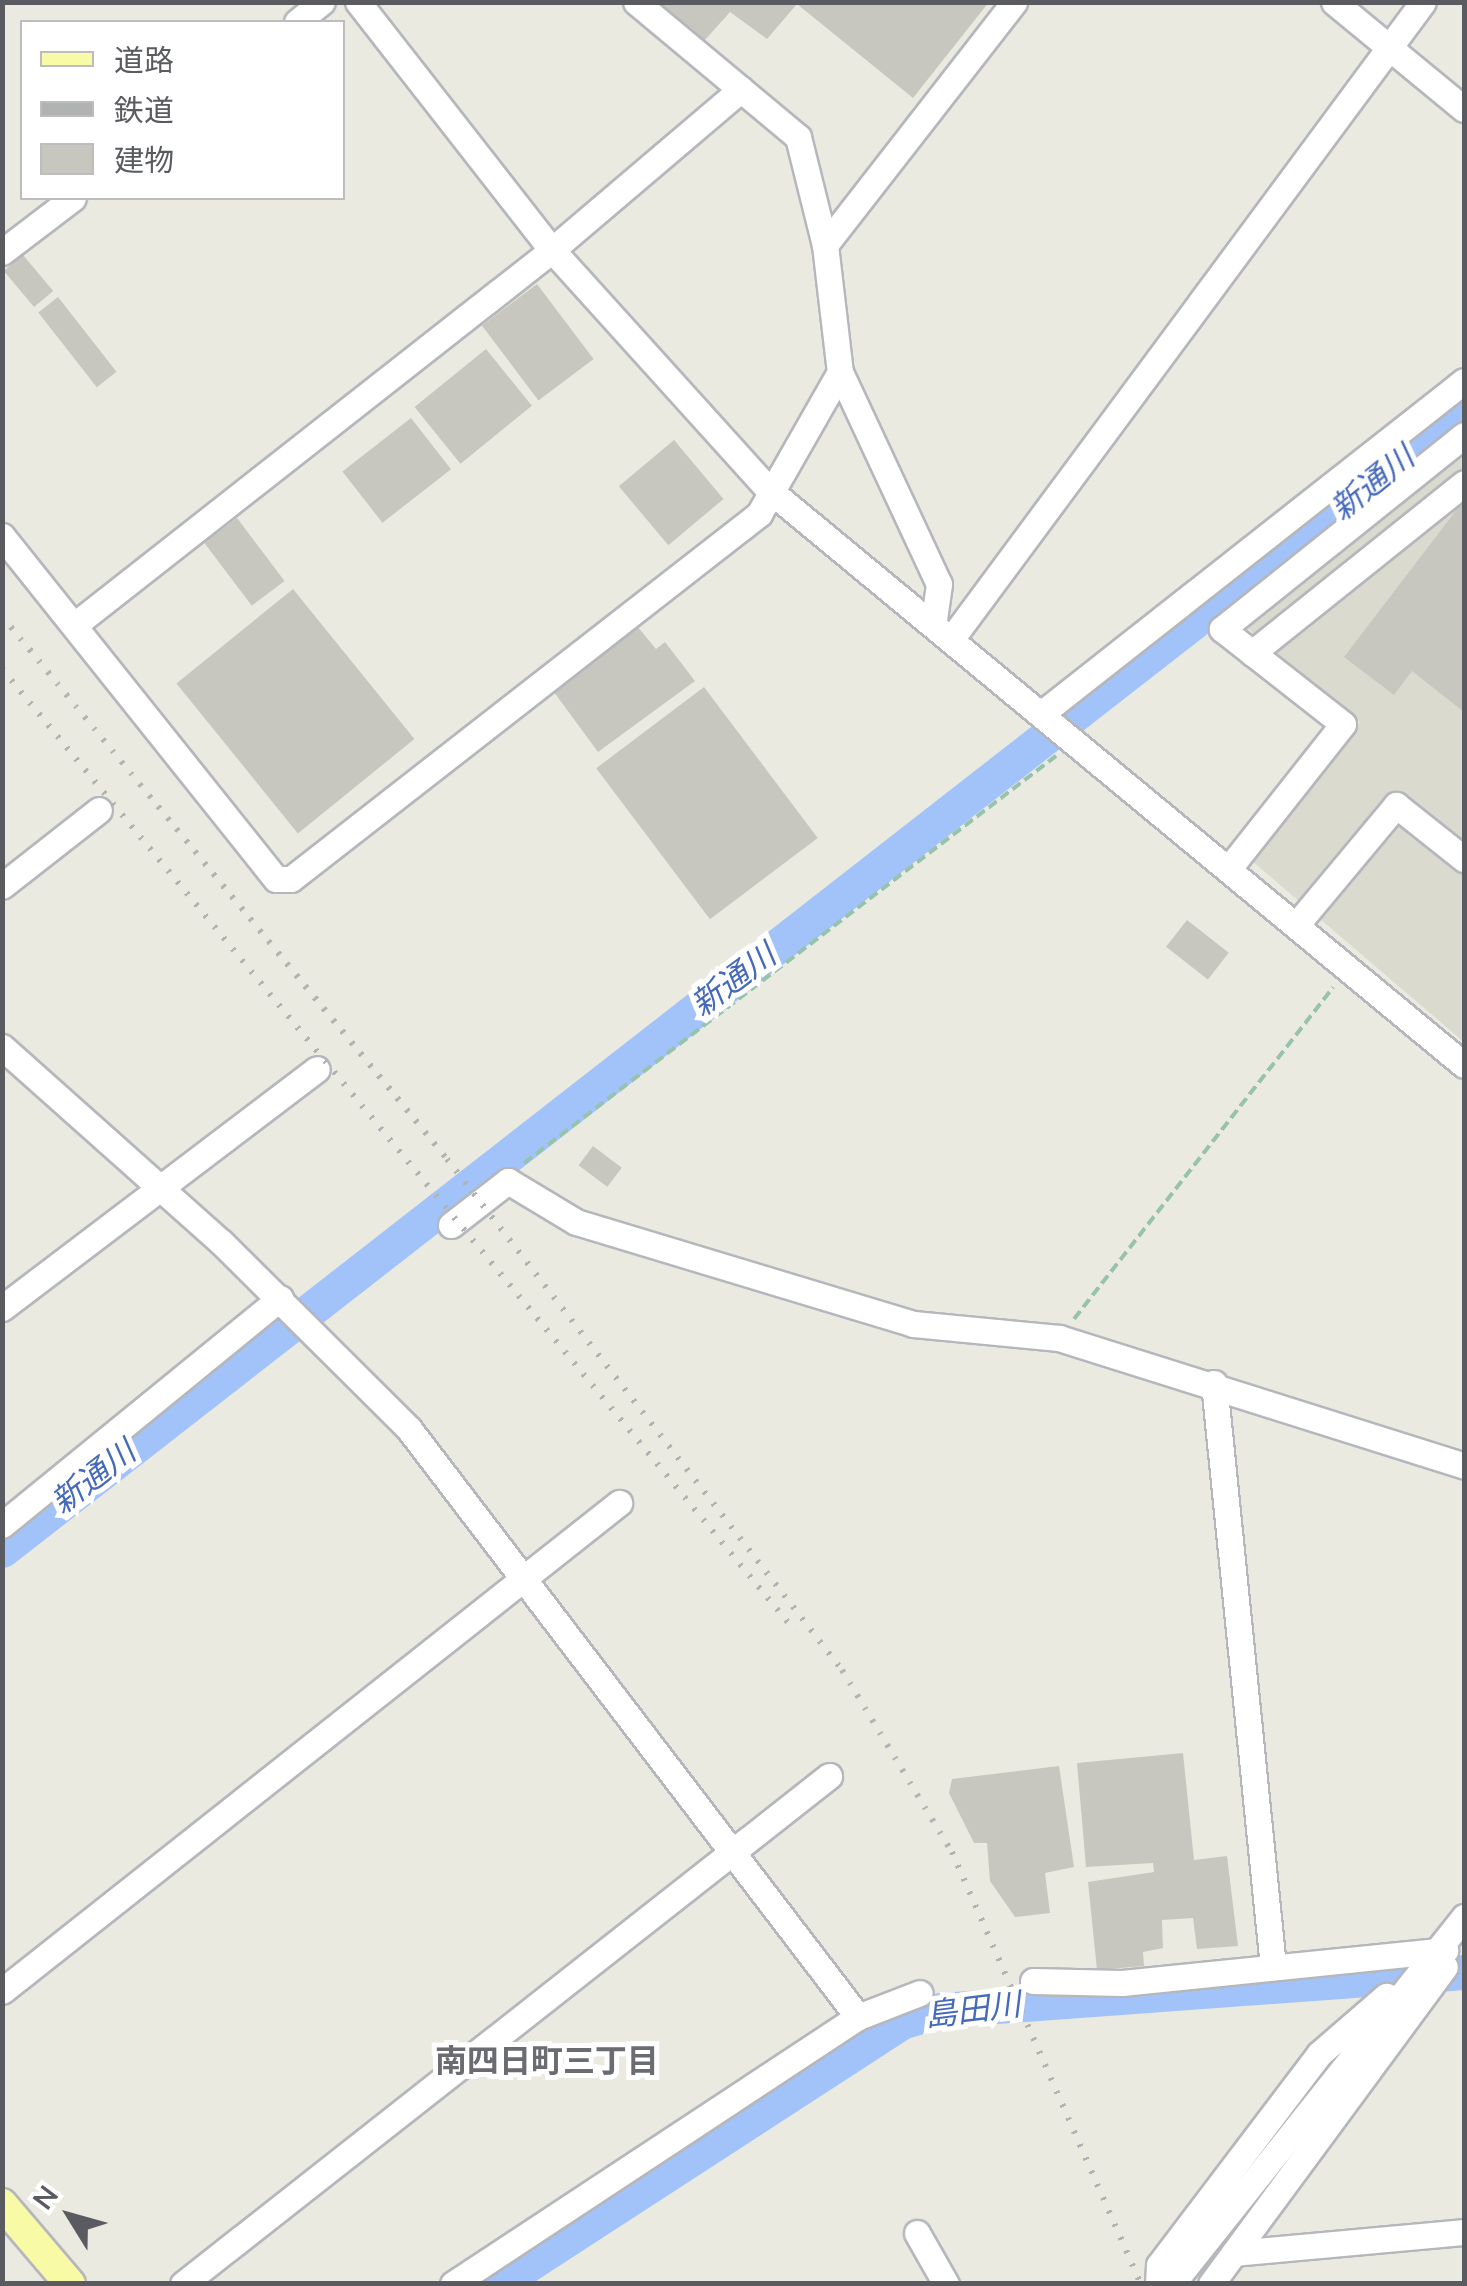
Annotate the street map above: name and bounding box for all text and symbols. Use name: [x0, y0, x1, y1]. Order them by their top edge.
legend: [20, 20, 345, 200]
text: 道路: [114, 41, 174, 82]
text: 鉄道: [114, 91, 174, 132]
text: 建物: [114, 141, 174, 182]
water label: 新通川: [1324, 439, 1422, 529]
water label: 新通川: [684, 937, 784, 1025]
water label: 新通川: [44, 1433, 144, 1523]
water label: 島田川: [923, 1986, 1023, 2036]
district label: 南四日町三丁目: [435, 2043, 659, 2081]
north arrow: [20, 2166, 120, 2266]
text: N: [25, 2178, 68, 2218]

